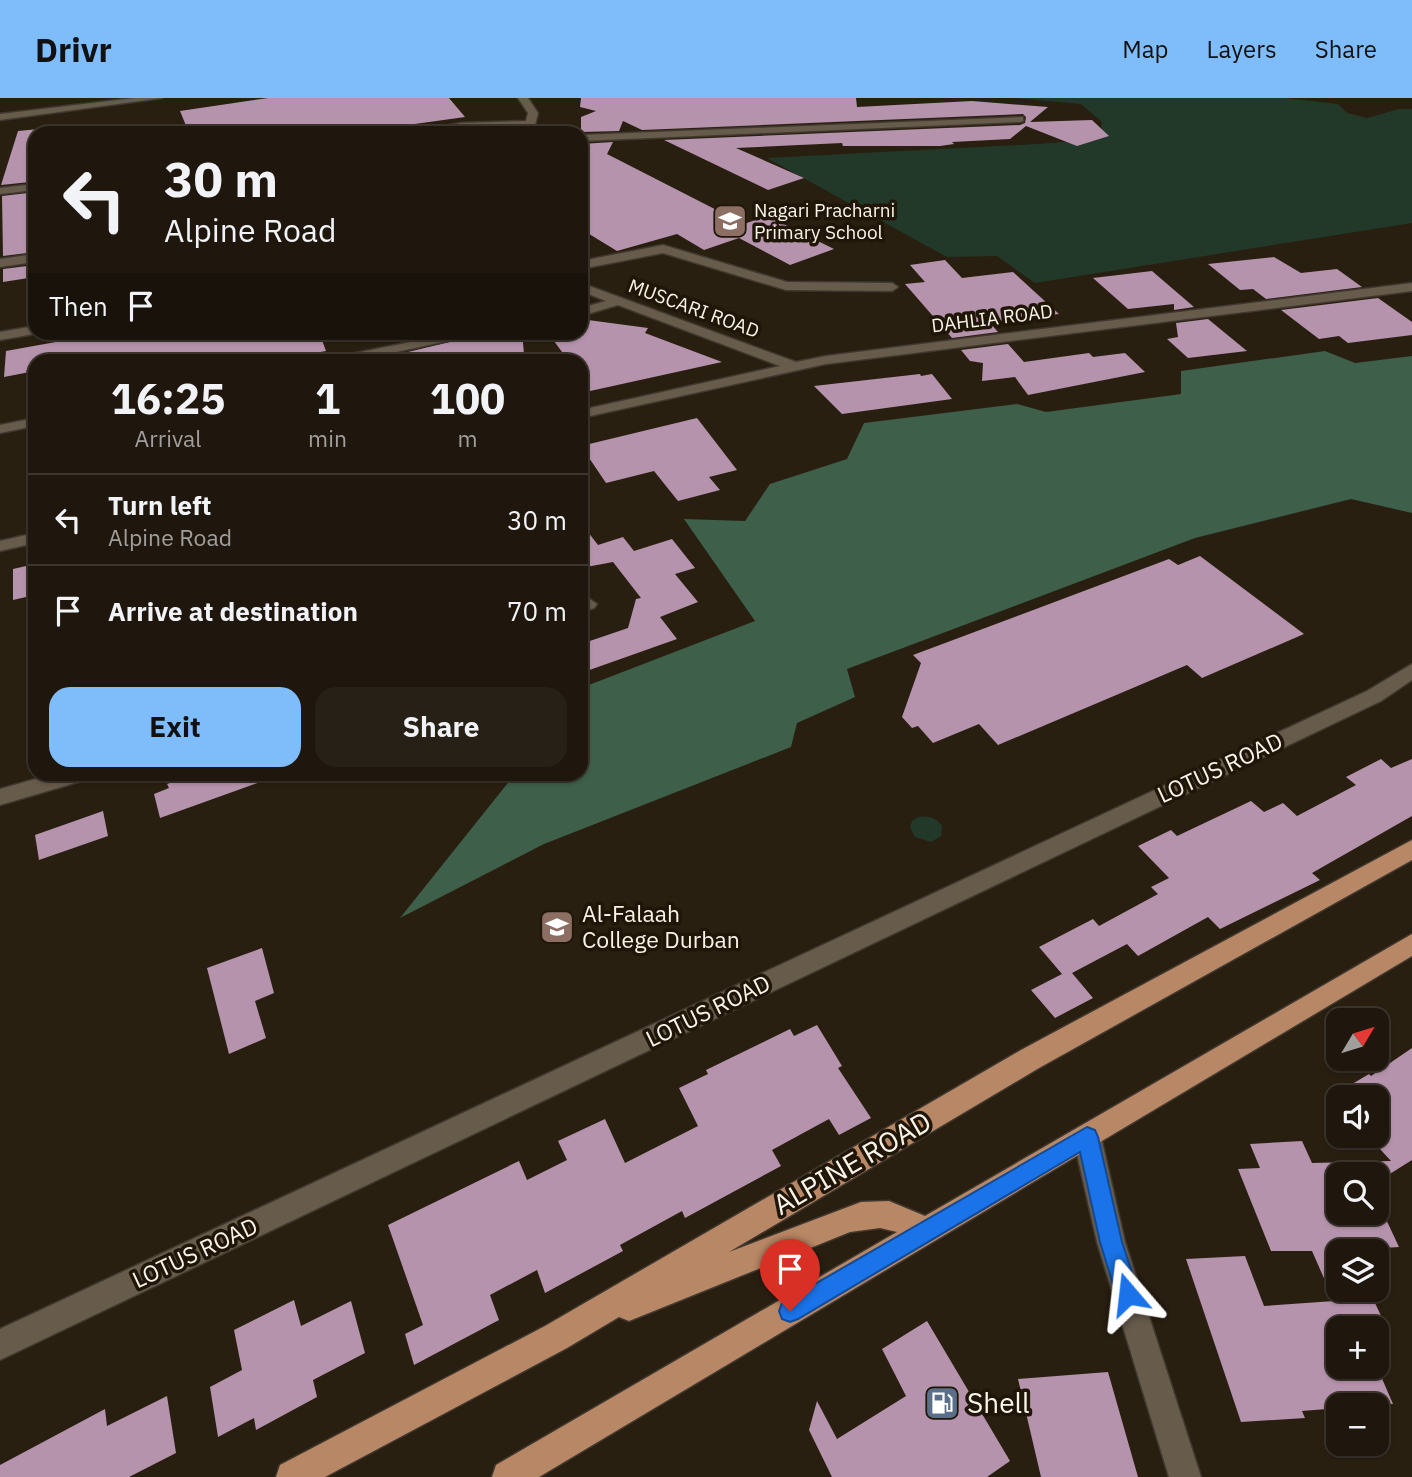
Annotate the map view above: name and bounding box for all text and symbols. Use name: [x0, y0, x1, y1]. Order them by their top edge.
text: Drivr: [35, 28, 112, 71]
text: Map: [1122, 33, 1169, 65]
text: Layers: [1207, 33, 1277, 65]
text: Share: [1315, 33, 1377, 65]
text: 30 m: [164, 147, 278, 210]
icon: left: [49, 154, 140, 245]
place label: Nagari Pracharni Primary School: [754, 198, 895, 244]
school or university icon: Nagari Pracharni Primary School: [711, 202, 749, 240]
text: Alpine Road: [164, 209, 337, 251]
street label: MUSCARI ROAD: [625, 273, 763, 343]
icon: arrive: [122, 287, 160, 325]
text: Then: [49, 289, 108, 323]
street label: DAHLIA ROAD: [930, 299, 1054, 337]
text: 16:25: [111, 371, 225, 426]
text: 1: [315, 371, 340, 426]
text: 100: [430, 371, 505, 426]
text: Arrival: [135, 423, 202, 453]
text: min: [308, 423, 347, 453]
text: m: [457, 423, 478, 453]
text: Turn left: [108, 488, 211, 522]
icon: left: [49, 501, 87, 539]
text: 30 m: [507, 503, 567, 537]
text: Alpine Road: [108, 522, 232, 552]
icon: arrive: [49, 592, 87, 630]
text: Arrive at destination: [108, 594, 358, 628]
text: 70 m: [507, 594, 567, 628]
button: Exit: [49, 687, 301, 767]
button: Share: [315, 687, 567, 767]
street label: LOTUS ROAD: [1152, 725, 1287, 809]
place label: Al-Falaah College Durban: [582, 898, 740, 954]
school or university icon: Al-Falaah College Durban: [538, 908, 576, 946]
street label: LOTUS ROAD: [640, 967, 775, 1053]
north arrow: [1326, 1008, 1390, 1071]
map controls: [1326, 1008, 1389, 1456]
button: sound: [1326, 1085, 1389, 1148]
street label: ALPINE ROAD: [766, 1102, 937, 1223]
button: search: [1326, 1162, 1389, 1225]
street label: LOTUS ROAD: [127, 1210, 262, 1294]
pin: [760, 1239, 820, 1311]
button: layers: [1326, 1239, 1389, 1302]
icon: arrive: [771, 1250, 809, 1288]
position arrow: [1091, 1257, 1165, 1331]
button: +: [1326, 1316, 1389, 1379]
fuel station icon: Shell: [923, 1384, 961, 1422]
place label: Shell: [967, 1384, 1030, 1421]
button: −: [1326, 1393, 1389, 1456]

